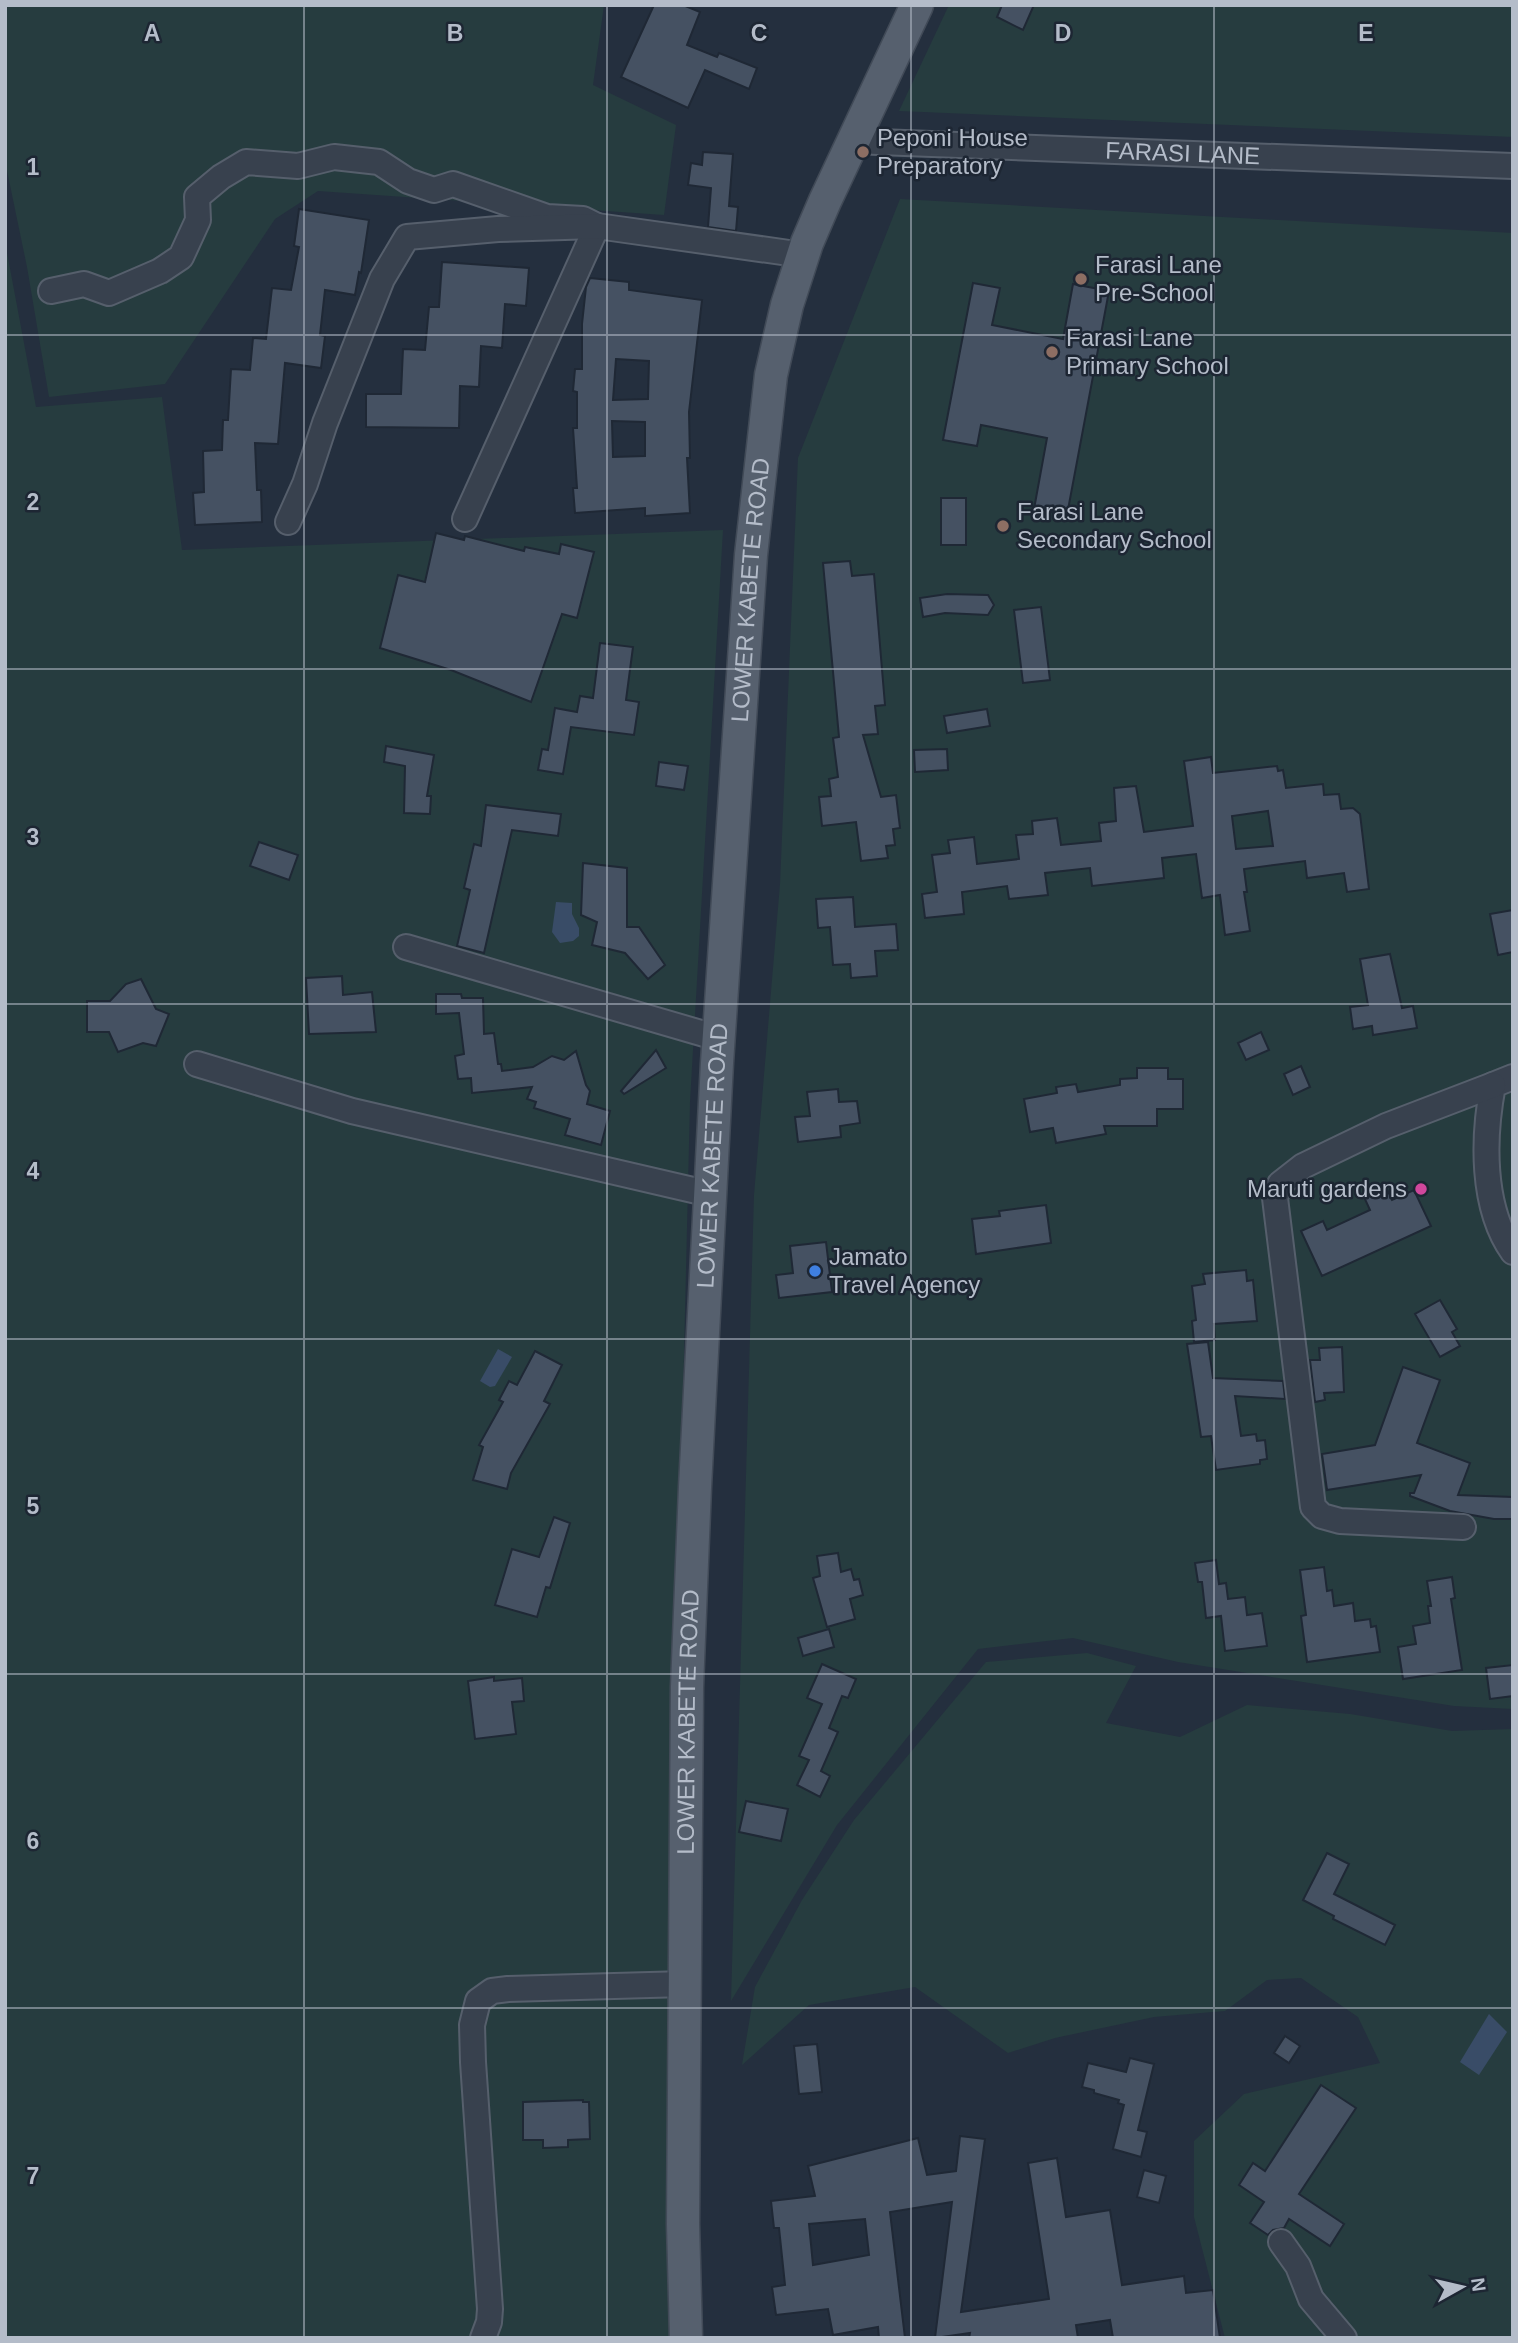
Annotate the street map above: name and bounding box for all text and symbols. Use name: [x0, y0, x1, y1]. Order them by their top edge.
text: A: [144, 20, 160, 46]
text: B: [447, 20, 463, 46]
text: C: [751, 20, 767, 46]
text: D: [1055, 20, 1071, 46]
text: E: [1358, 20, 1374, 46]
place label: Peponi House Preparatory: [877, 124, 1028, 179]
street label: FARASI LANE: [1105, 137, 1261, 169]
marker: Peponi House Preparatory: [855, 144, 871, 160]
text: 1: [27, 154, 40, 180]
place label: Farasi Lane Pre-School: [1095, 251, 1222, 306]
marker: Farasi Lane Pre-School: [1073, 271, 1089, 287]
place label: Farasi Lane Primary School: [1066, 324, 1229, 379]
marker: Farasi Lane Primary School: [1044, 344, 1060, 360]
street label: LOWER KABETE ROAD: [726, 456, 775, 723]
text: 2: [27, 489, 39, 515]
place label: Farasi Lane Secondary School: [1017, 498, 1212, 553]
marker: Farasi Lane Secondary School: [995, 518, 1011, 534]
text: 3: [27, 824, 39, 850]
street label: LOWER KABETE ROAD: [691, 1022, 733, 1289]
text: 4: [27, 1158, 40, 1184]
place label: Maruti gardens: [1247, 1175, 1407, 1202]
marker: Maruti gardens: [1413, 1181, 1429, 1197]
place label: Jamato Travel Agency: [829, 1243, 980, 1298]
marker: Jamato Travel Agency: [807, 1263, 823, 1279]
text: 5: [27, 1493, 40, 1519]
street label: LOWER KABETE ROAD: [672, 1589, 704, 1855]
text: 6: [27, 1828, 39, 1854]
text: 7: [27, 2163, 39, 2189]
north arrow: [1427, 2252, 1497, 2322]
text: N: [1467, 2276, 1490, 2293]

